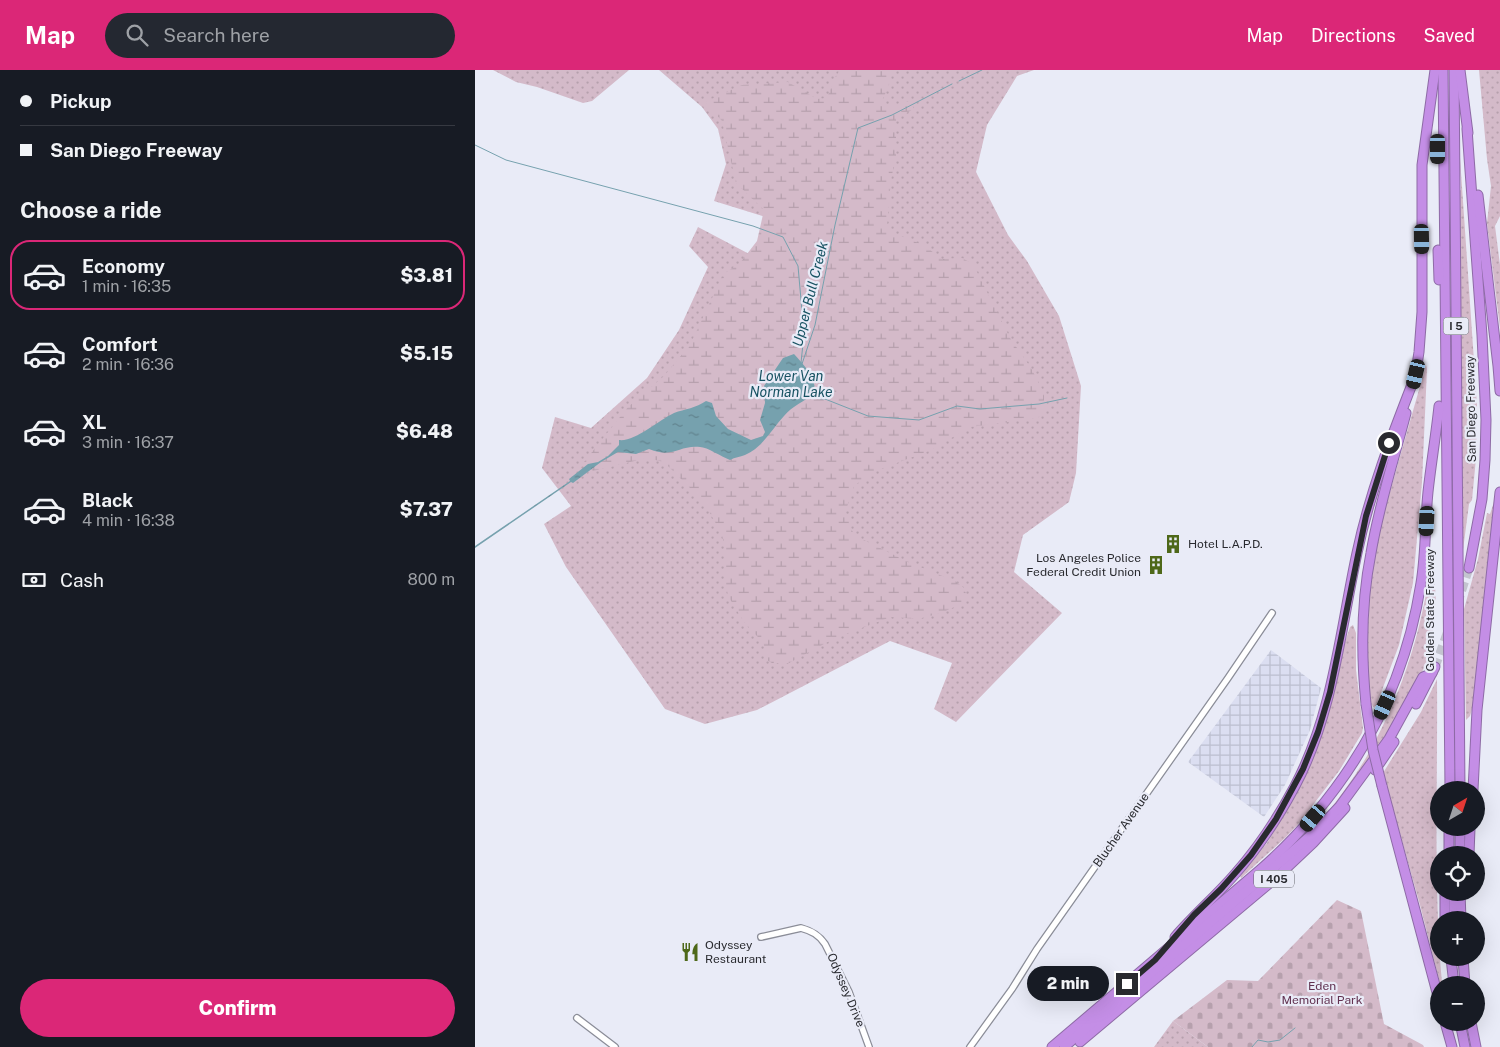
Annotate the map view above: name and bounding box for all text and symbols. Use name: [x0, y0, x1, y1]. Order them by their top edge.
search box: [105, 13, 455, 58]
text: Map: [25, 21, 75, 49]
icon: search: [123, 21, 151, 49]
text: Search here: [163, 24, 270, 46]
text: Map: [1246, 25, 1283, 46]
text: Directions: [1311, 25, 1396, 46]
text: Saved: [1424, 25, 1475, 46]
text: Pickup: [50, 90, 112, 112]
car: [1430, 134, 1445, 164]
text: San Diego Freeway: [50, 139, 223, 161]
text: Choose a ride: [20, 197, 162, 223]
car: [1414, 224, 1429, 254]
water label: Upper Bull Creek: [789, 239, 831, 348]
icon: car: [22, 253, 67, 298]
text: Economy: [82, 255, 165, 277]
text: $3.81: [400, 264, 453, 286]
text: 1 min · 16:35: [82, 277, 171, 296]
road number: I 5: [1443, 318, 1469, 334]
icon: car: [22, 331, 67, 376]
text: Comfort: [82, 333, 158, 355]
text: $5.15: [400, 342, 453, 364]
text: 2 min · 16:36: [82, 355, 174, 374]
street label: San Diego Freeway: [1463, 355, 1479, 462]
car: [1405, 358, 1426, 390]
water label: Lower Van Norman Lake: [749, 368, 833, 400]
icon: car: [22, 409, 67, 454]
text: XL: [82, 411, 107, 433]
text: $6.48: [396, 420, 453, 442]
route start: [1378, 432, 1400, 454]
text: 3 min · 16:37: [82, 433, 174, 452]
icon: car: [22, 487, 67, 532]
text: Black: [82, 489, 133, 511]
text: $7.37: [400, 498, 453, 520]
car: [1418, 506, 1435, 536]
text: 4 min · 16:38: [82, 511, 175, 530]
building icon: Hotel L.A.P.D.: [1162, 533, 1184, 555]
place label: Hotel L.A.P.D.: [1188, 537, 1263, 551]
street label: Golden State Freeway: [1423, 548, 1437, 671]
place label: Los Angeles Police Federal Credit Union: [1026, 551, 1141, 579]
building icon: Los Angeles Police Federal Credit Union: [1145, 554, 1167, 576]
icon: cash: [20, 566, 48, 594]
text: Cash: [60, 569, 104, 591]
text: 800 m: [408, 570, 455, 589]
car: [1372, 688, 1397, 722]
north arrow: [1430, 781, 1485, 836]
map controls: [1430, 781, 1485, 1031]
street label: Blucher Avenue: [1090, 790, 1152, 870]
car: [1297, 802, 1328, 834]
button: locate: [1430, 846, 1485, 901]
road number: I 405: [1254, 871, 1294, 888]
button: +: [1430, 911, 1485, 966]
place label: Odyssey Restaurant: [705, 938, 767, 966]
restaurant icon: Odyssey Restaurant: [679, 941, 701, 963]
street label: Odyssey Drive: [824, 951, 868, 1029]
callout: 2 min: [1027, 966, 1109, 1002]
route end: [1116, 973, 1138, 995]
text: 2 min: [1047, 974, 1089, 993]
button: −: [1430, 976, 1485, 1031]
button: Confirm: [20, 979, 455, 1037]
park label: Eden Memorial Park: [1282, 979, 1363, 1007]

